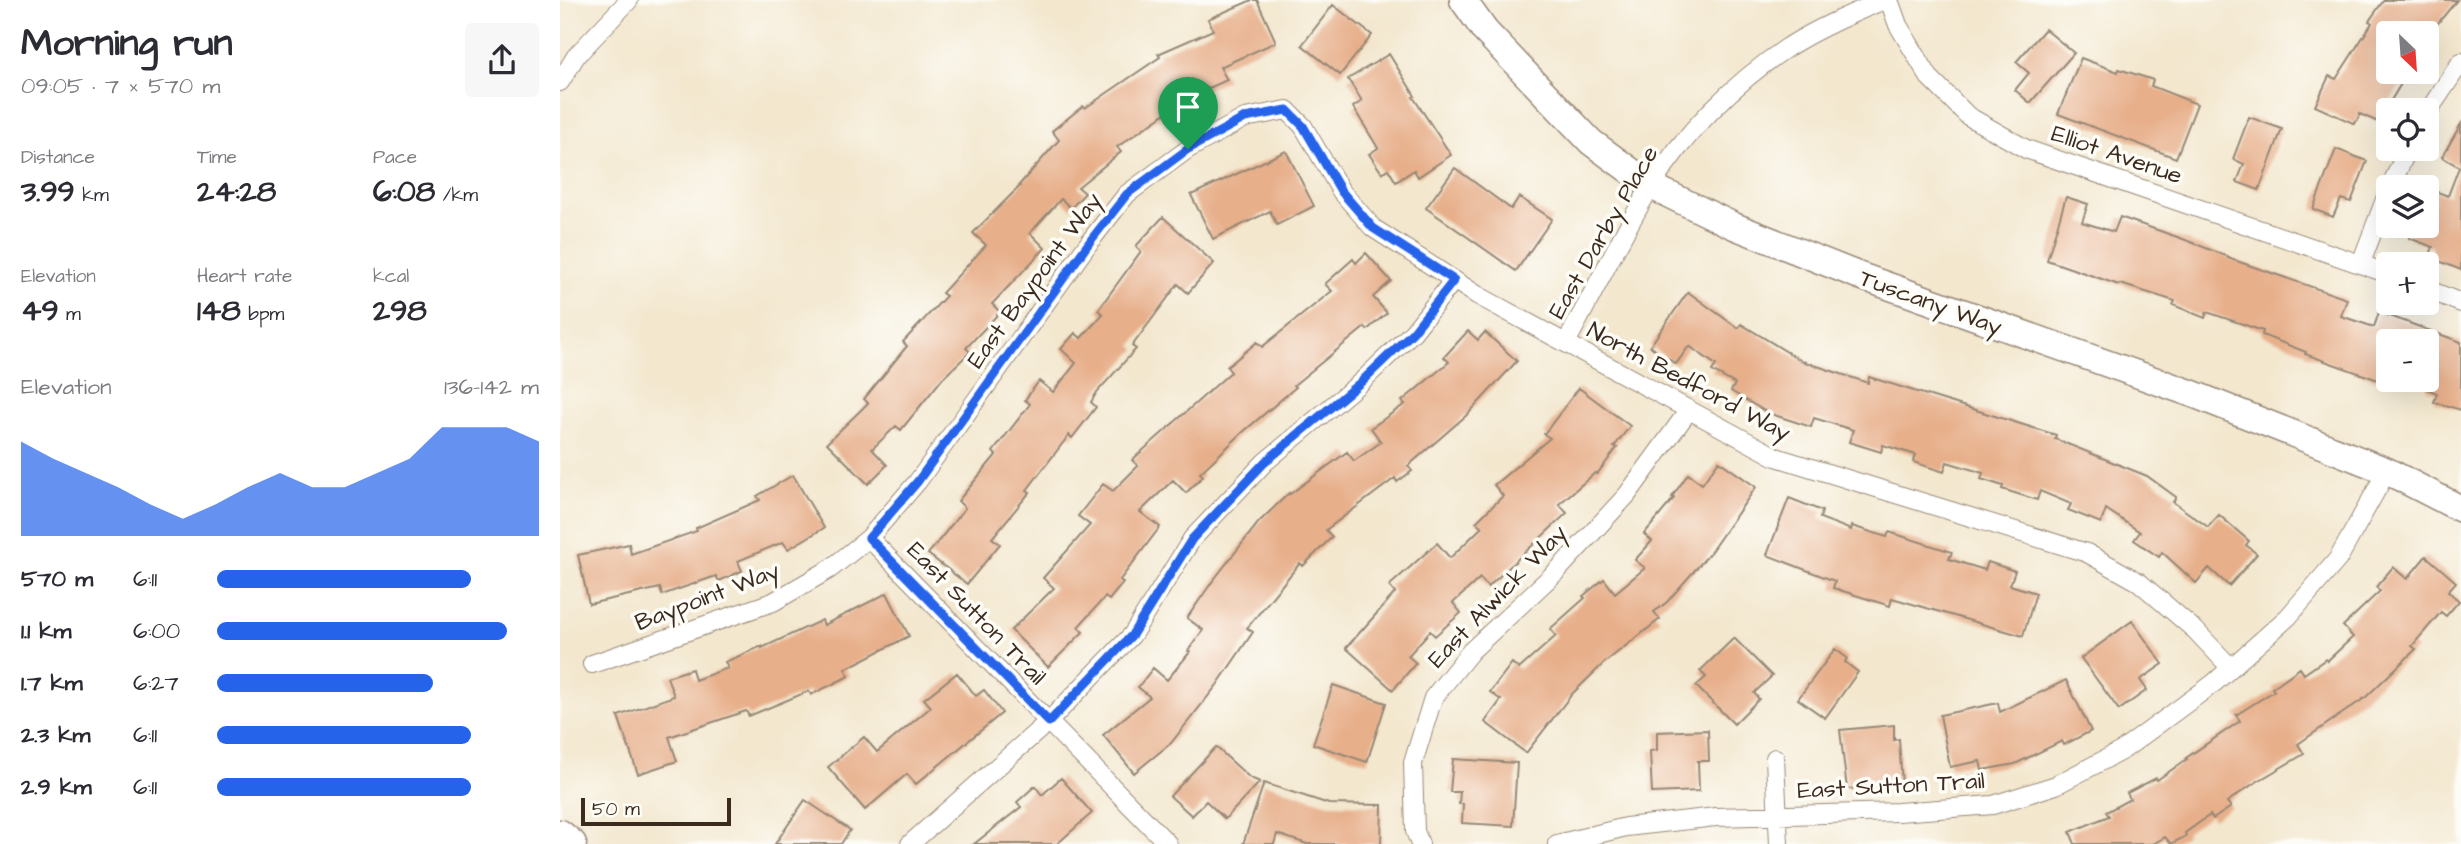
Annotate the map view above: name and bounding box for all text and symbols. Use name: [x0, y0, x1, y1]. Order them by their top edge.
text: Morning run: [21, 18, 233, 70]
north arrow: [2376, 21, 2440, 84]
map controls: [2376, 21, 2439, 392]
button: share: [465, 23, 539, 97]
text: 09:05 · 7 × 570 m: [21, 70, 220, 102]
pin: [1158, 77, 1218, 149]
icon: arrive: [1169, 88, 1207, 126]
button: locate: [2376, 98, 2439, 161]
street label: Elliot Avenue: [2047, 117, 2187, 193]
street label: East Darby Place: [1541, 140, 1668, 326]
text: Distance: [21, 144, 95, 171]
text: Time: [197, 144, 237, 171]
text: Pace: [373, 144, 417, 171]
text: 3.99: [21, 171, 75, 213]
text: 24:28: [197, 171, 276, 213]
text: 6:08: [373, 171, 435, 213]
button: layers: [2376, 175, 2439, 238]
text: km: [75, 182, 109, 209]
text: /km: [435, 182, 478, 209]
street label: East Baypoint Way: [959, 186, 1111, 376]
button: +: [2376, 252, 2439, 315]
street label: Tuscany Way: [1854, 261, 2007, 345]
text: Elevation: [21, 263, 96, 290]
text: Heart rate: [197, 263, 292, 290]
text: kcal: [373, 263, 409, 290]
text: 49: [21, 290, 59, 332]
text: 148: [197, 290, 241, 332]
text: 298: [373, 290, 427, 332]
text: m: [59, 301, 81, 328]
text: bpm: [241, 301, 284, 328]
street label: North Bedford Way: [1580, 314, 1796, 451]
button: −: [2376, 329, 2439, 392]
text: Elevation: [21, 371, 112, 403]
text: 136–142 m: [444, 371, 539, 403]
street label: East Alwick Way: [1420, 517, 1576, 677]
street label: East Sutton Trail: [899, 534, 1054, 693]
street label: Baypoint Way: [630, 554, 785, 641]
text: 570 m: [21, 563, 93, 595]
text: 6:11: [133, 563, 157, 595]
text: 1.1 km: [21, 615, 71, 647]
text: 6:00: [133, 615, 180, 647]
text: 1.7 km: [21, 667, 83, 699]
text: 6:27: [133, 667, 179, 699]
text: 2.3 km: [21, 719, 90, 751]
text: 6:11: [133, 719, 157, 751]
street label: East Sutton Trail: [1796, 764, 1986, 808]
text: 2.9 km: [21, 771, 92, 803]
text: 6:11: [133, 771, 157, 803]
scale bar: [581, 795, 732, 827]
text: 50 m: [592, 796, 640, 823]

